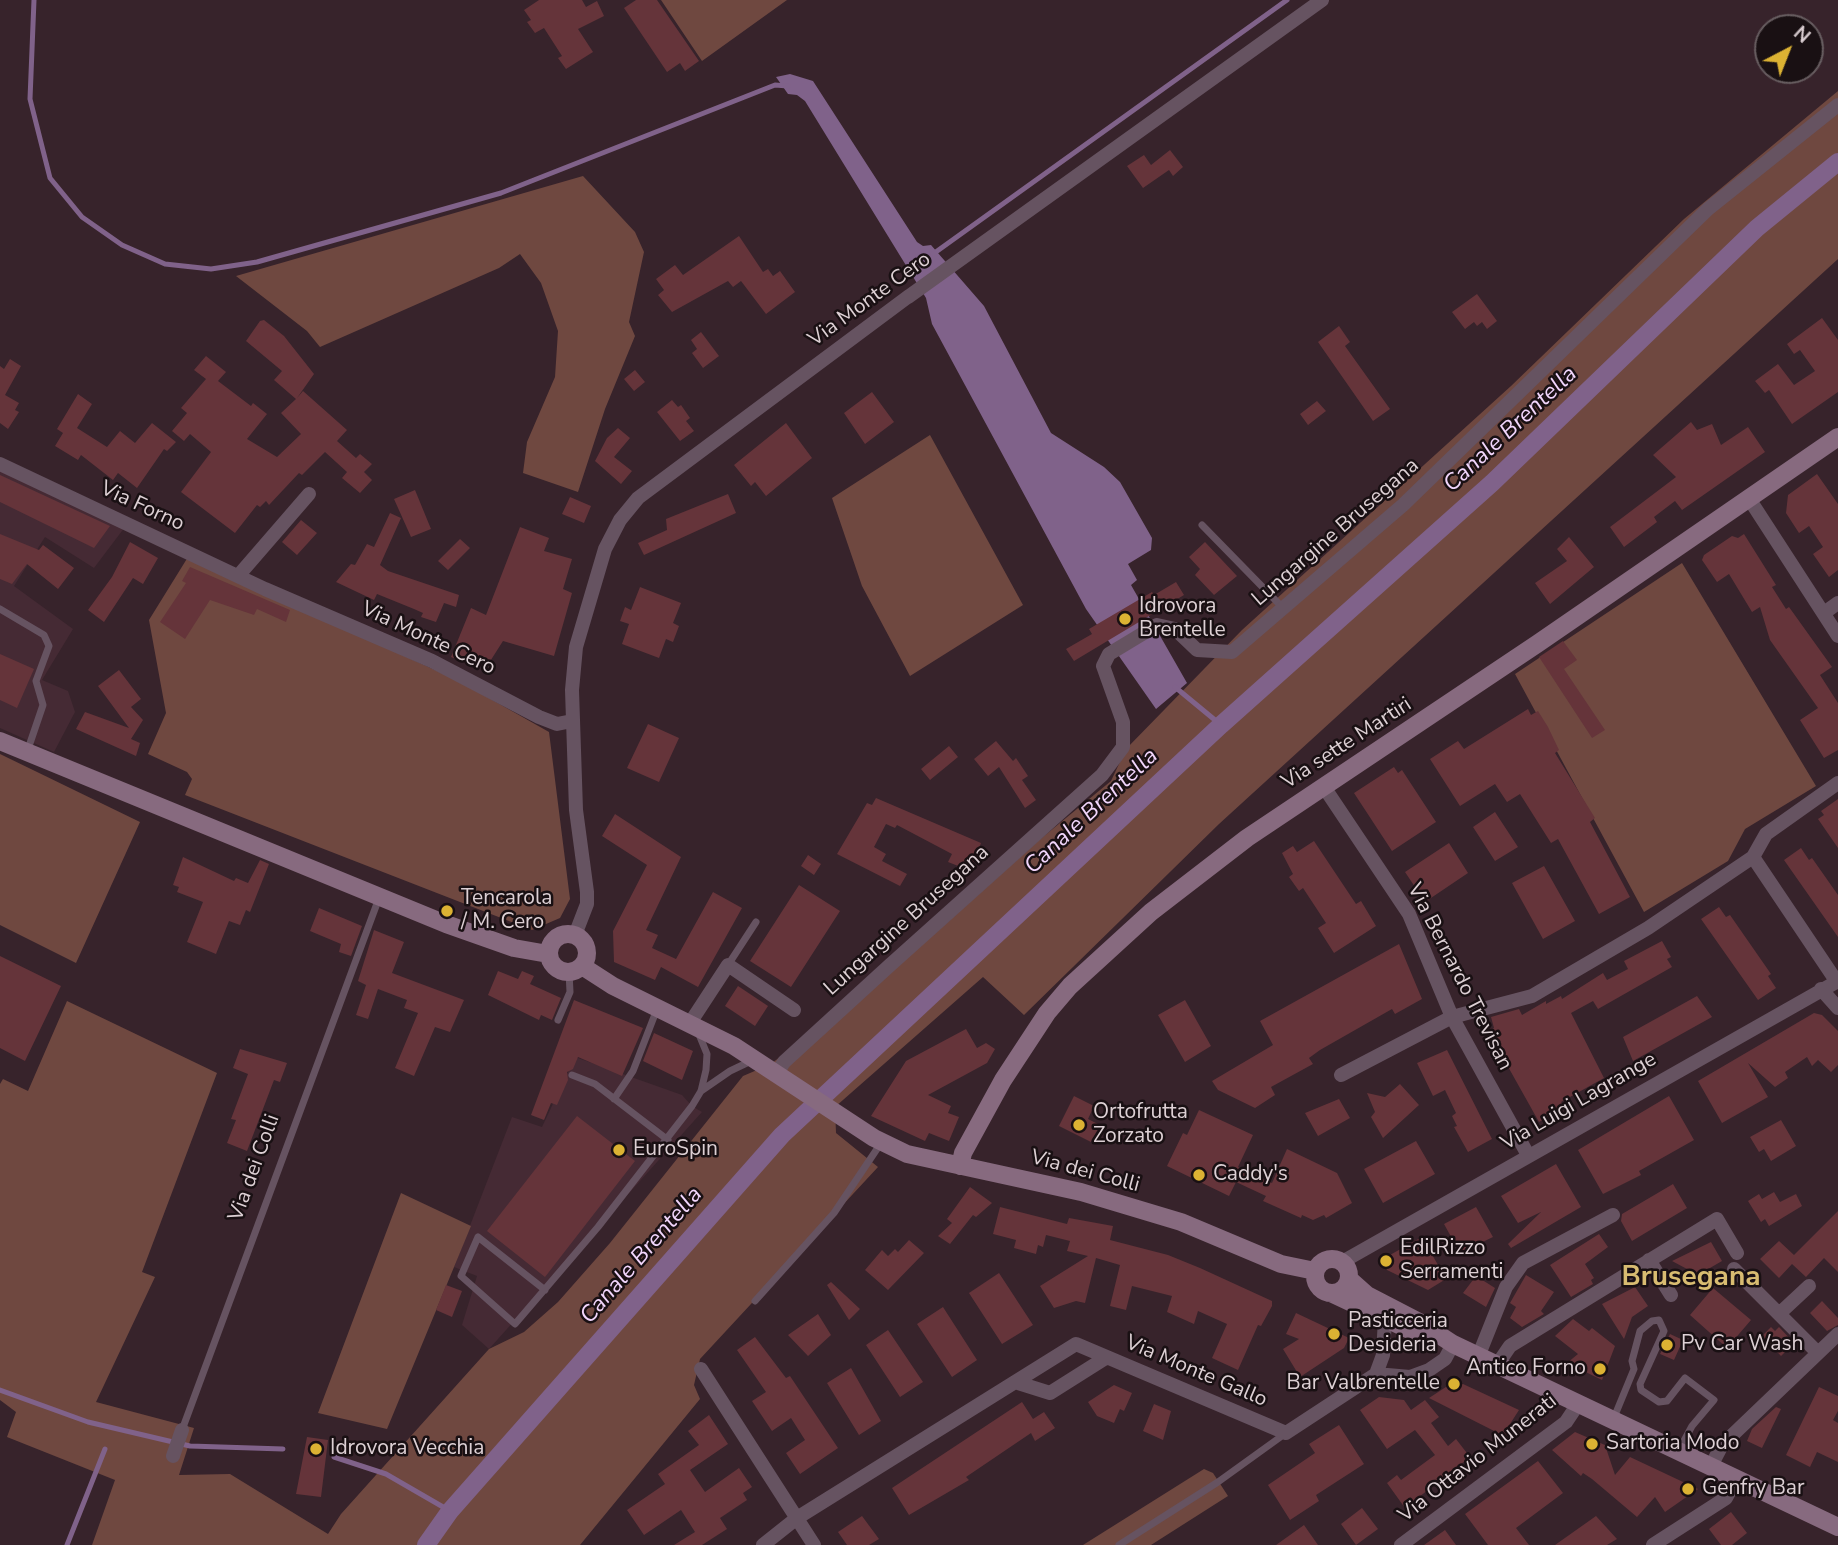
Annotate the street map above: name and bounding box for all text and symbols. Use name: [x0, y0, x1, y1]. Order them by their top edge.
north arrow: [1754, 14, 1824, 84]
text: N: [1788, 20, 1816, 49]
street label: Via Monte Cero: [804, 247, 936, 353]
water label: Canale Brentella: [1439, 361, 1583, 499]
street label: Lungargine Brusegana: [1247, 454, 1425, 612]
street label: Via Forno: [96, 477, 188, 537]
place label: Idrovora Brentelle: [1139, 594, 1226, 644]
street label: Via Monte Cero: [357, 597, 499, 681]
marker: Idrovora Brentelle: [1117, 611, 1133, 627]
street label: Via sette Martiri: [1277, 693, 1417, 795]
water label: Canale Brentella: [1020, 743, 1164, 881]
street label: Lungargine Brusegana: [820, 840, 994, 1002]
street label: Via Bernardo Trevisan: [1401, 879, 1517, 1075]
place label: Tencarola / M. Cero: [461, 886, 552, 936]
marker: Tencarola / M. Cero: [439, 903, 455, 919]
street label: Via Luigi Lagrange: [1497, 1047, 1661, 1157]
place label: Ortofrutta Zorzato: [1093, 1100, 1188, 1150]
street label: Via dei Colli: [224, 1111, 286, 1225]
marker: Ortofrutta Zorzato: [1071, 1117, 1087, 1133]
place label: EuroSpin: [633, 1137, 718, 1163]
marker: EuroSpin: [611, 1142, 627, 1158]
street label: Via dei Colli: [1028, 1145, 1142, 1199]
place label: Caddy's: [1213, 1162, 1288, 1188]
marker: Caddy's: [1191, 1167, 1207, 1183]
water label: Canale Brentella: [575, 1182, 709, 1330]
place label: EdilRizzo Serramenti: [1400, 1236, 1503, 1286]
marker: EdilRizzo Serramenti: [1378, 1253, 1394, 1269]
district label: Brusegana: [1621, 1261, 1761, 1295]
place label: Pasticceria Desideria: [1348, 1309, 1448, 1359]
marker: Pasticceria Desideria: [1326, 1326, 1342, 1342]
street label: Via Monte Gallo: [1121, 1331, 1271, 1413]
place label: Pv Car Wash: [1681, 1332, 1803, 1358]
marker: Pv Car Wash: [1659, 1337, 1675, 1353]
place label: Antico Forno: [1466, 1356, 1586, 1382]
marker: Antico Forno: [1592, 1361, 1608, 1377]
place label: Bar Valbrentelle: [1287, 1371, 1440, 1397]
marker: Bar Valbrentelle: [1446, 1376, 1462, 1392]
street label: Via Ottavio Munerati: [1394, 1389, 1562, 1529]
place label: Sartoria Modo: [1606, 1431, 1740, 1457]
place label: Idrovora Vecchia: [330, 1436, 484, 1462]
marker: Sartoria Modo: [1584, 1436, 1600, 1452]
marker: Idrovora Vecchia: [308, 1441, 324, 1457]
place label: Genfry Bar: [1702, 1476, 1805, 1502]
marker: Genfry Bar: [1680, 1481, 1696, 1497]

